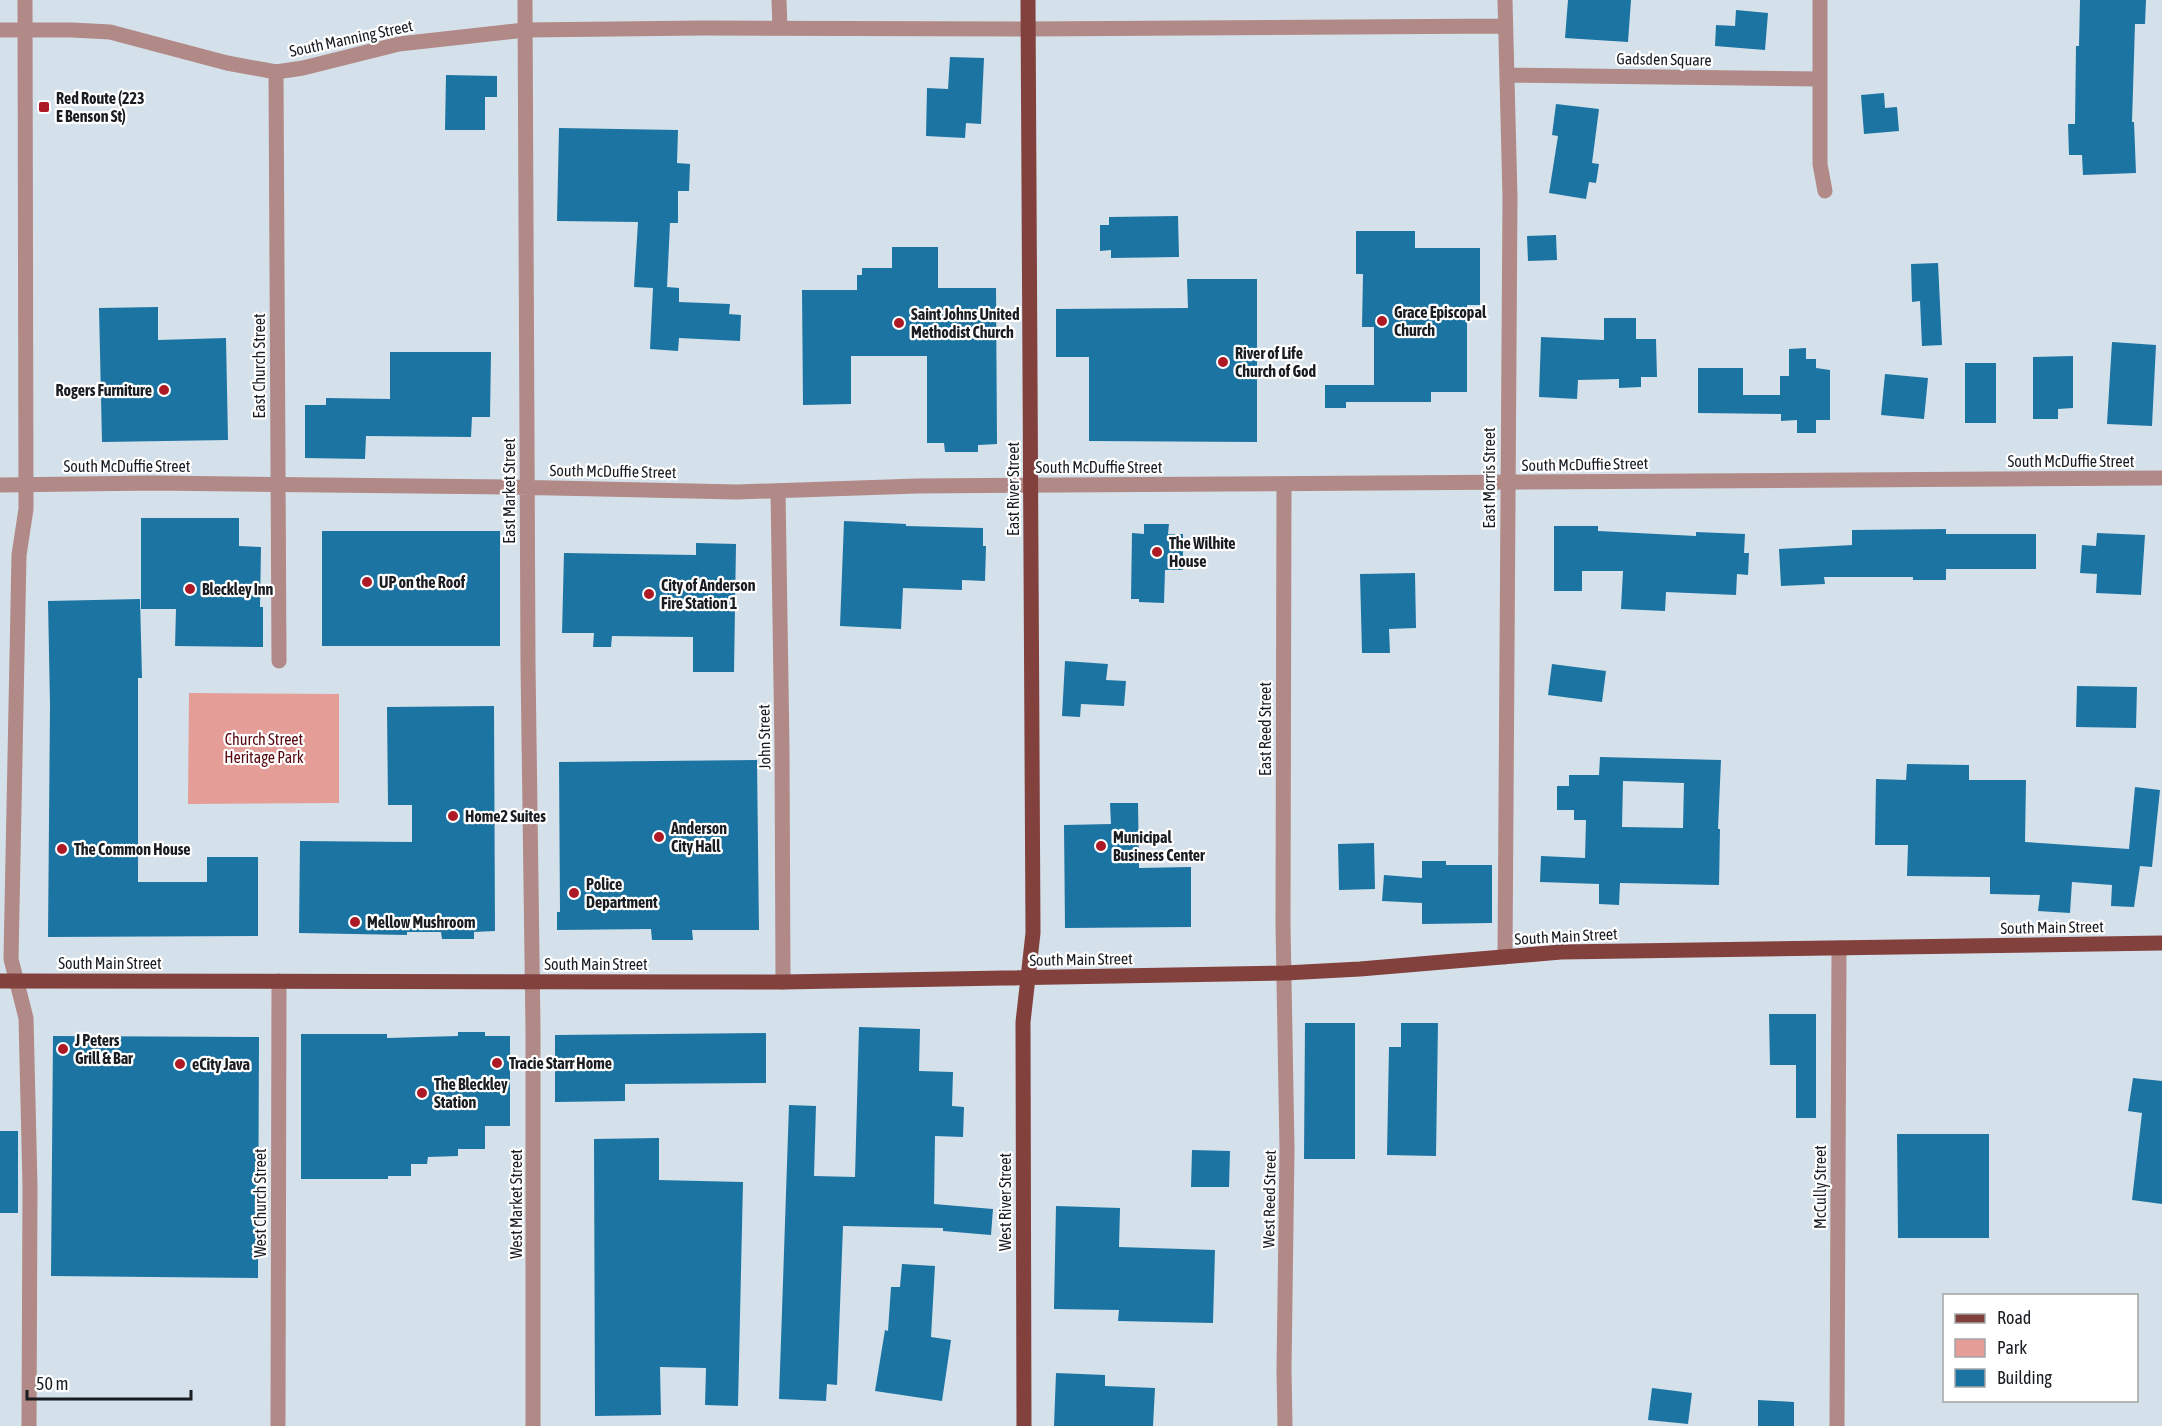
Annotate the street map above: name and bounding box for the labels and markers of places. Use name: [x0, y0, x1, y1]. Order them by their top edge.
place label: Red Route (223 E Benson St): [56, 89, 145, 125]
marker: Red Route (223 E Benson St): [37, 100, 51, 114]
place label: Grace Episcopal Church: [1394, 303, 1487, 339]
place label: Saint Johns United Methodist Church: [911, 305, 1020, 341]
marker: Grace Episcopal Church: [1375, 314, 1389, 328]
marker: Saint Johns United Methodist Church: [892, 316, 906, 330]
place label: River of Life Church of God: [1235, 344, 1316, 380]
marker: River of Life Church of God: [1216, 355, 1230, 369]
place label: Rogers Furniture: [56, 381, 152, 399]
marker: Rogers Furniture: [157, 383, 171, 397]
place label: The Wilhite House: [1169, 534, 1236, 570]
marker: The Wilhite House: [1150, 545, 1164, 559]
place label: UP on the Roof: [379, 573, 466, 591]
marker: UP on the Roof: [360, 575, 374, 589]
place label: City of Anderson Fire Station 1: [661, 576, 756, 612]
place label: Bleckley Inn: [202, 580, 274, 598]
marker: Bleckley Inn: [183, 582, 197, 596]
marker: City of Anderson Fire Station 1: [642, 587, 656, 601]
place label: Home2 Suites: [465, 807, 546, 825]
marker: Home2 Suites: [446, 809, 460, 823]
place label: Anderson City Hall: [670, 819, 727, 855]
place label: Municipal Business Center: [1113, 828, 1205, 864]
marker: Anderson City Hall: [652, 830, 666, 844]
marker: Municipal Business Center: [1094, 839, 1108, 853]
place label: The Common House: [74, 840, 191, 858]
marker: The Common House: [55, 842, 69, 856]
place label: Police Department: [586, 875, 658, 911]
marker: Police Department: [567, 886, 581, 900]
place label: Mellow Mushroom: [367, 913, 476, 931]
marker: Mellow Mushroom: [348, 915, 362, 929]
place label: J Peters Grill & Bar: [74, 1031, 133, 1067]
marker: J Peters Grill & Bar: [56, 1042, 70, 1056]
place label: Tracie Starr Home: [509, 1054, 612, 1072]
place label: eCity Java: [192, 1055, 250, 1073]
marker: Tracie Starr Home: [490, 1056, 504, 1070]
marker: eCity Java: [173, 1057, 187, 1071]
place label: The Bleckley Station: [434, 1075, 508, 1111]
marker: The Bleckley Station: [415, 1086, 429, 1100]

